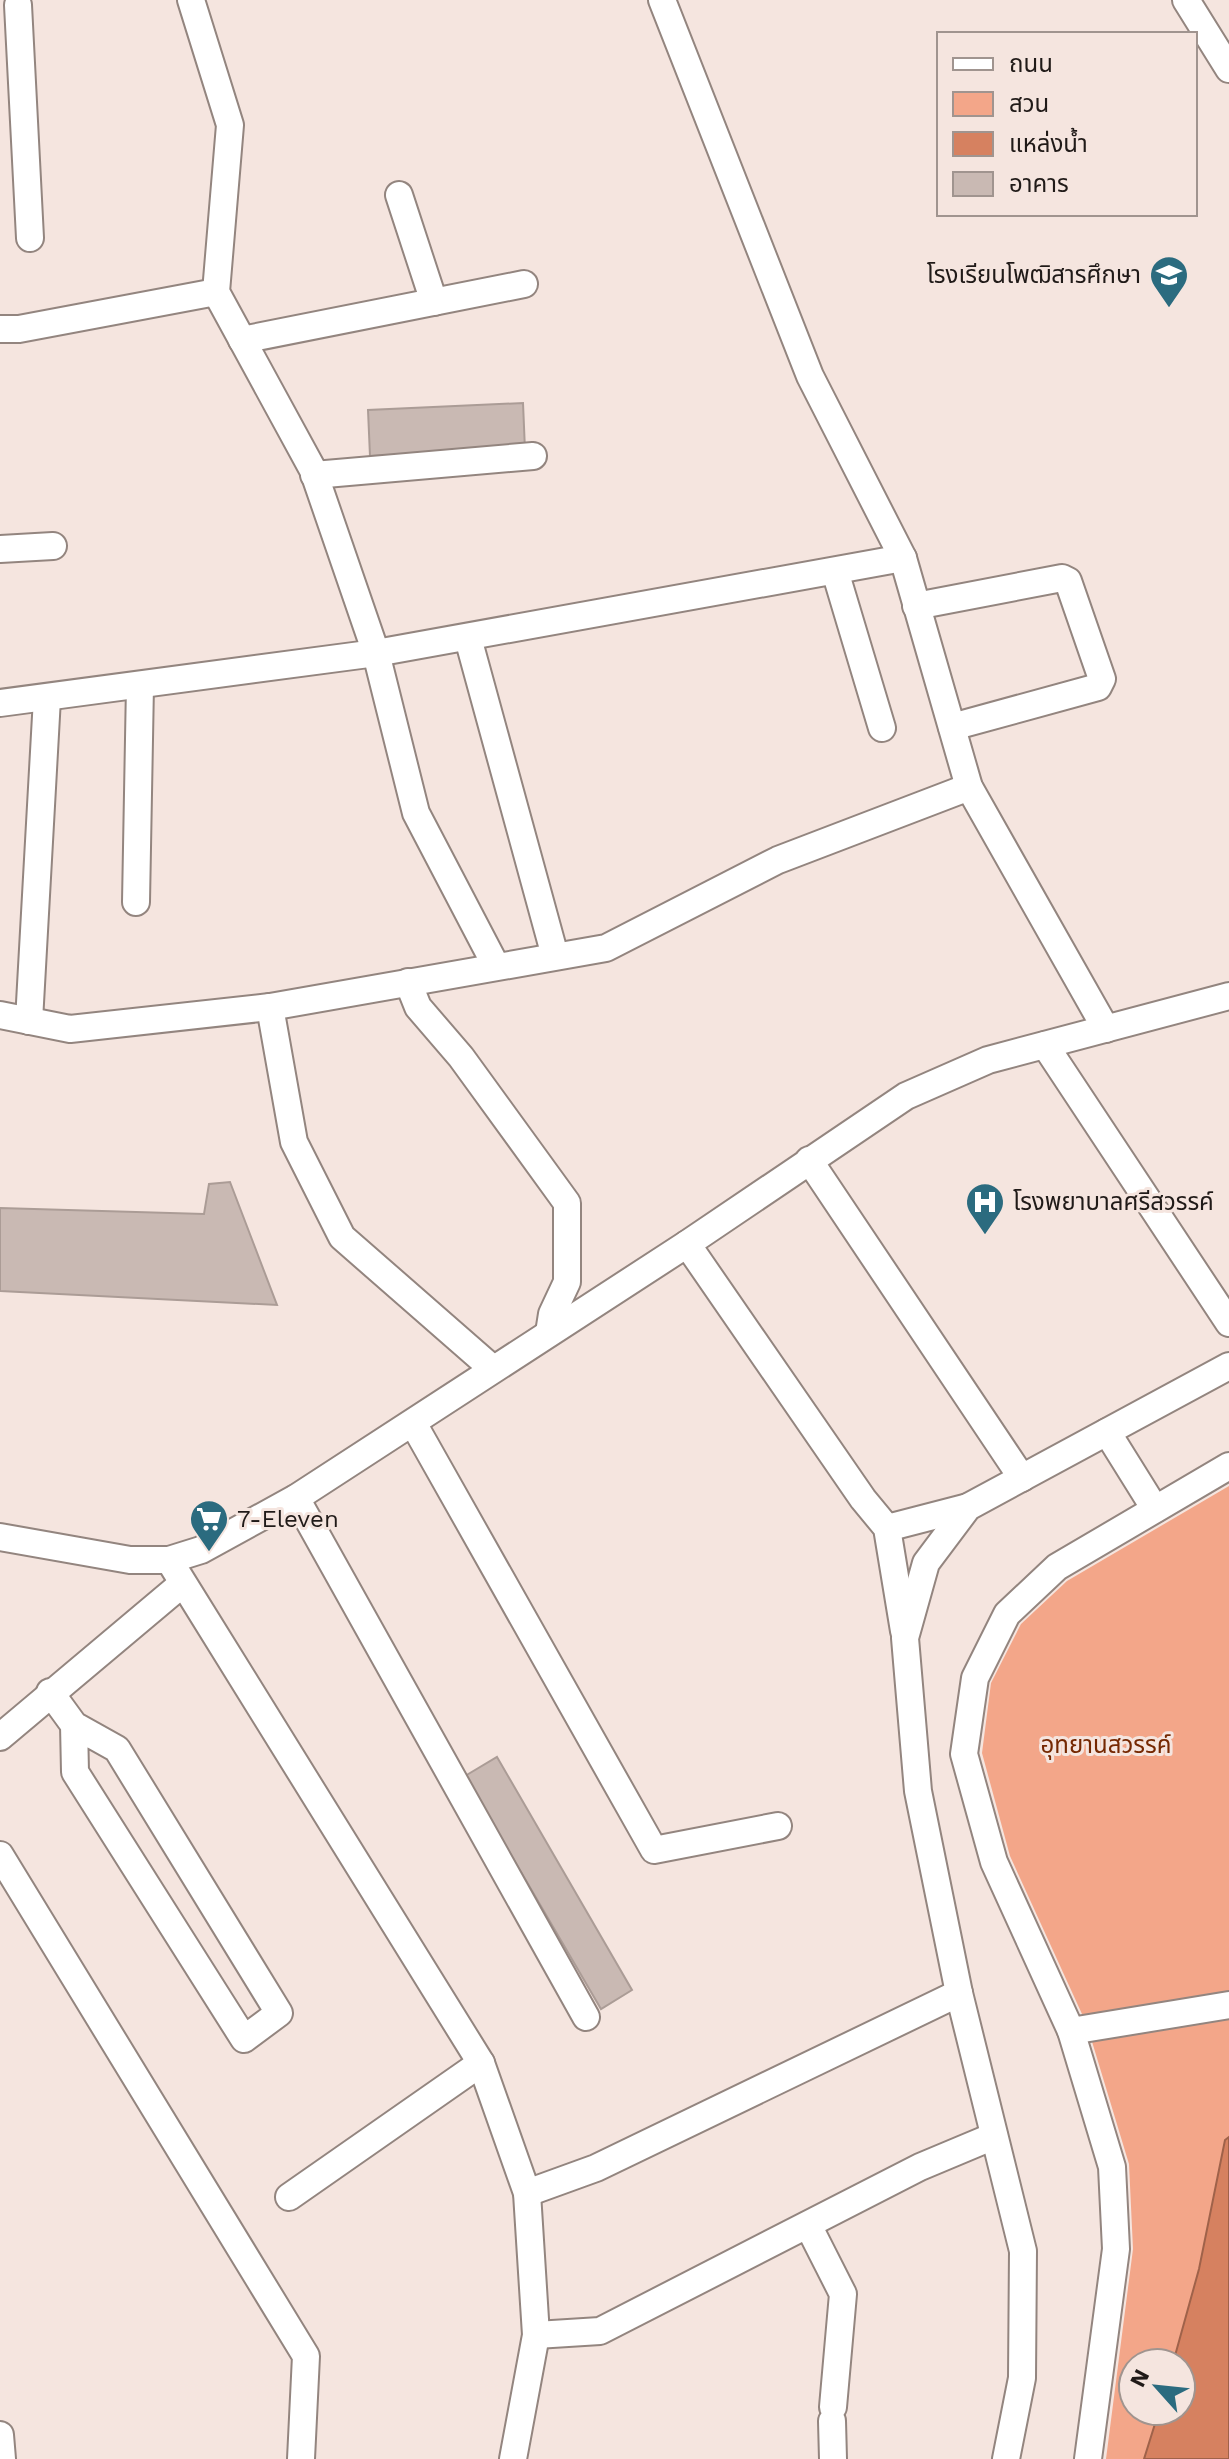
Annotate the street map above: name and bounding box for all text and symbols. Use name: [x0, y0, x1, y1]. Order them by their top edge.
legend: [937, 32, 1197, 216]
text: ถนน: [1009, 50, 1053, 78]
text: สวน: [1009, 90, 1049, 118]
text: แหล่งน้ำ: [1009, 127, 1088, 158]
text: อาคาร: [1009, 170, 1069, 198]
school or university icon: โรงเรียนโพฒิสารศึกษา: [1148, 254, 1190, 309]
place label: โรงเรียนโพฒิสารศึกษา: [927, 261, 1141, 289]
hospital icon: โรงพยาบาลศรีสวรรค์: [964, 1181, 1006, 1236]
place label: โรงพยาบาลศรีสวรรค์: [1013, 1188, 1214, 1216]
supermarket icon: 7-Eleven: [188, 1498, 230, 1553]
place label: 7-Eleven: [237, 1505, 339, 1533]
park label: อุทยานสวรรค์: [1041, 1731, 1171, 1760]
north arrow: [1117, 2347, 1197, 2427]
text: N: [1125, 2365, 1154, 2391]

